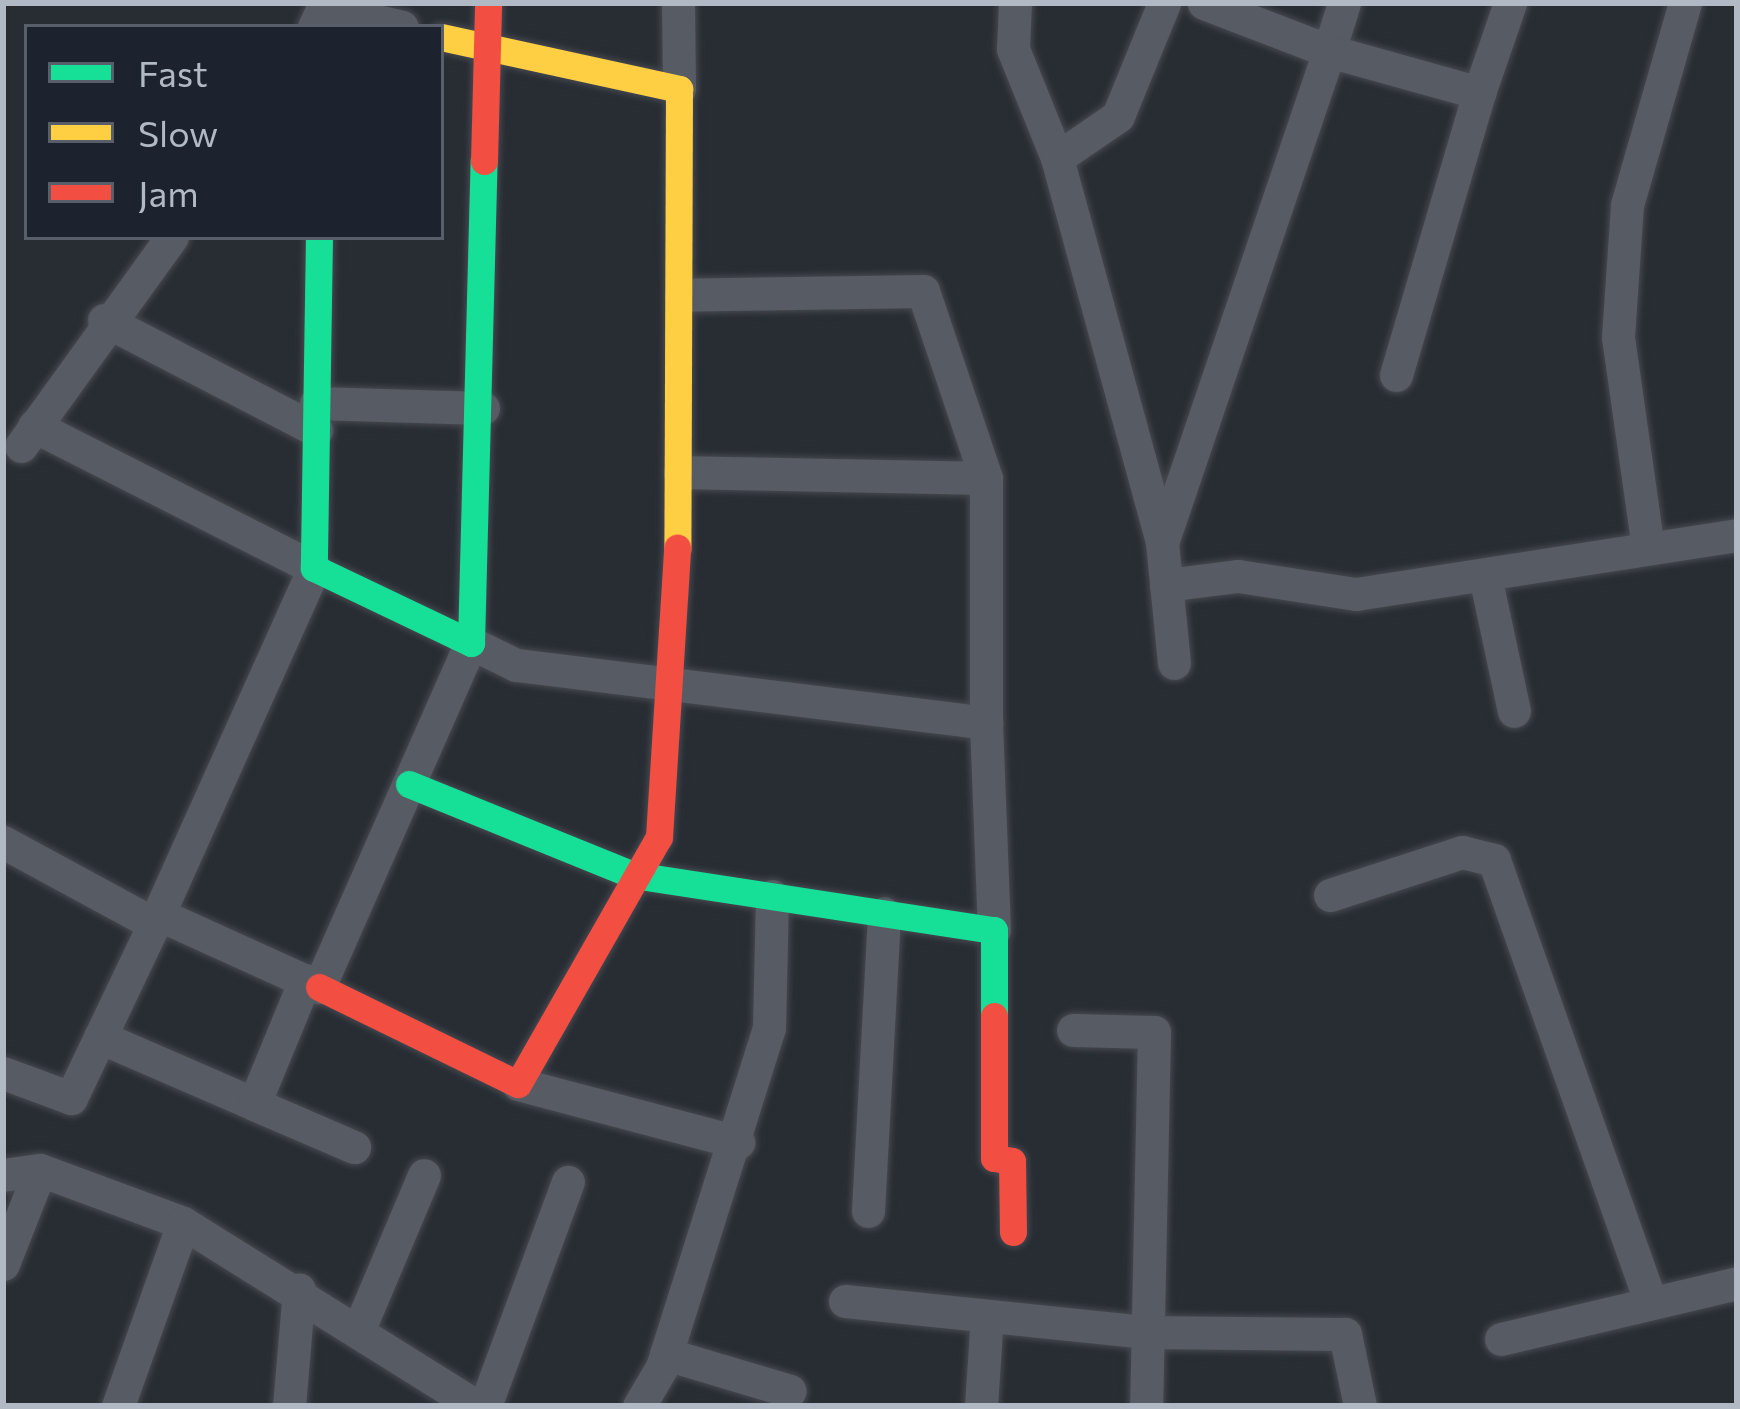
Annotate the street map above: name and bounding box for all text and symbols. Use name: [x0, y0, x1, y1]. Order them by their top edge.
legend: [24, 24, 444, 240]
text: Fast: [138, 50, 208, 94]
text: Slow: [138, 110, 218, 154]
text: Jam: [138, 170, 199, 214]

